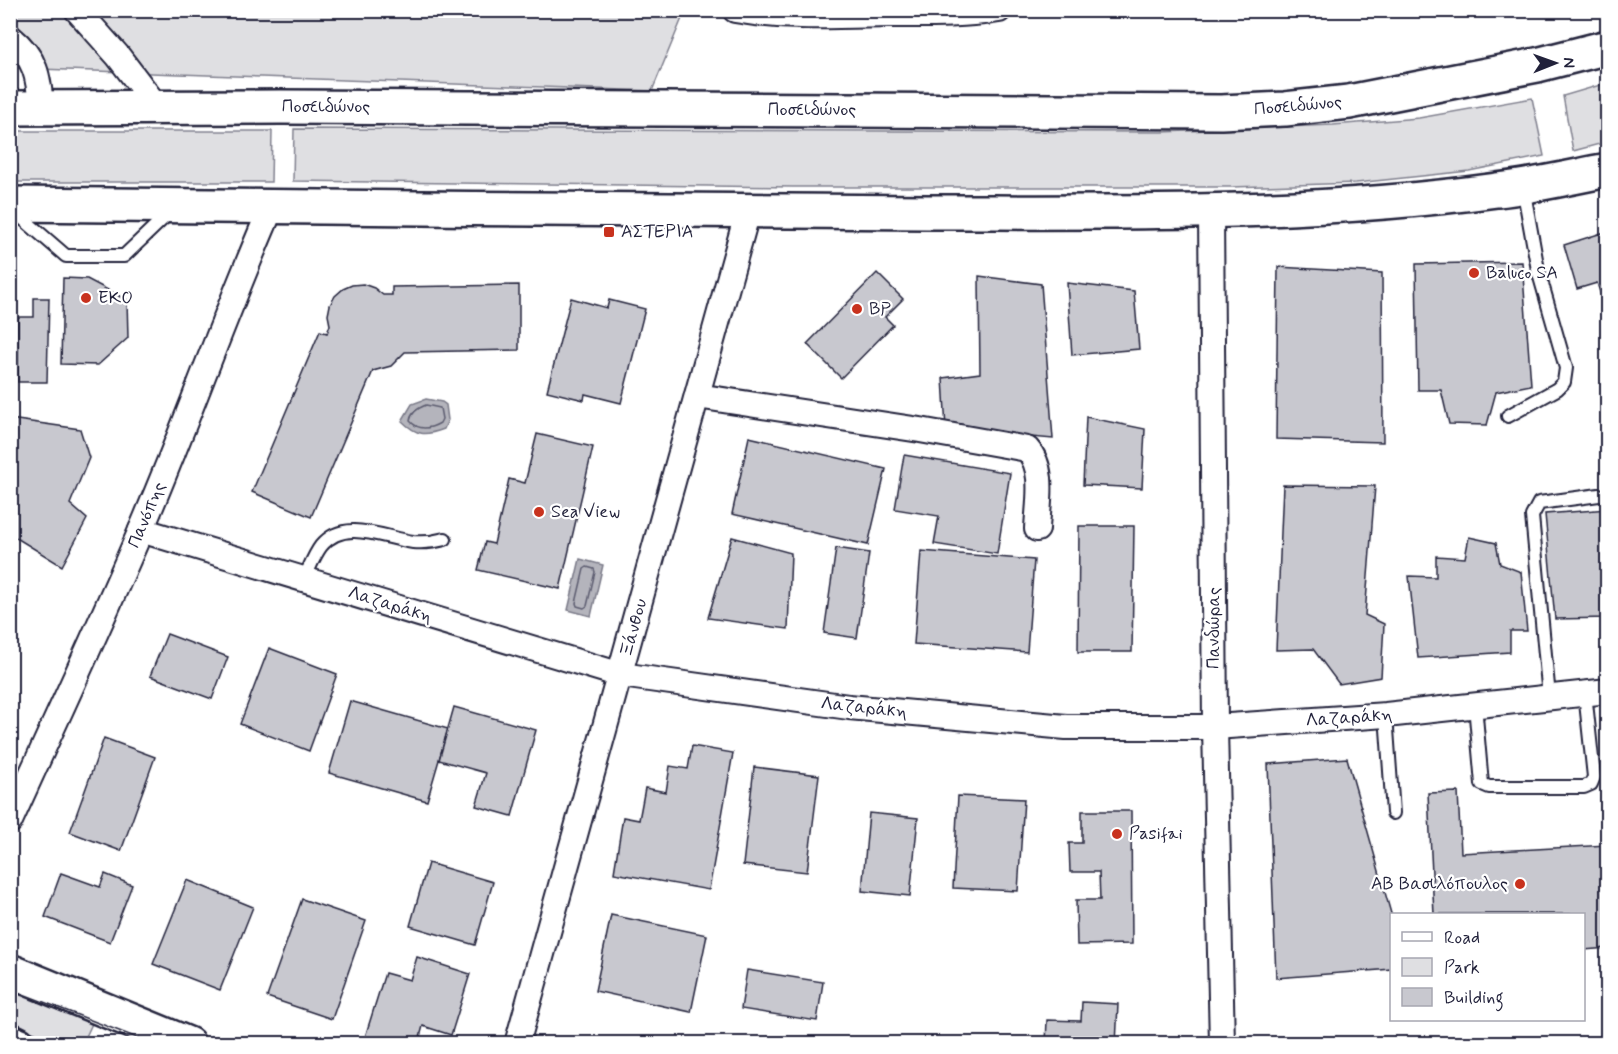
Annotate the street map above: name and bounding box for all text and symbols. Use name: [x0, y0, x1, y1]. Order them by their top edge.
north arrow: [1525, 33, 1585, 93]
text: N: [1558, 57, 1579, 68]
street label: Ποσειδώνος: [1253, 90, 1343, 122]
street label: Ποσειδώνος: [282, 95, 370, 119]
street label: Ποσειδώνος: [768, 98, 856, 122]
place label: ΑΣΤΕΡΙΑ: [621, 220, 694, 244]
marker: ΑΣΤΕΡΙΑ: [602, 225, 616, 239]
place label: Baluco SA: [1486, 261, 1558, 285]
marker: Baluco SA: [1467, 266, 1481, 280]
place label: EKO: [98, 286, 133, 310]
marker: EKO: [79, 291, 93, 305]
place label: BP: [869, 297, 891, 321]
marker: BP: [850, 302, 864, 316]
street label: Πανόπης: [122, 478, 172, 552]
place label: Sea View: [551, 500, 620, 524]
marker: Sea View: [532, 505, 546, 519]
street label: Λαζαράκη: [345, 581, 435, 629]
street label: Πανδώρας: [1202, 587, 1226, 669]
street label: Ξάνθου: [615, 596, 653, 660]
street label: Λαζαράκη: [820, 692, 908, 724]
street label: Λαζαράκη: [1305, 703, 1393, 733]
place label: Pasifai: [1129, 822, 1182, 846]
marker: Pasifai: [1110, 827, 1124, 841]
place label: ΑΒ Βασιλόπουλος: [1371, 872, 1508, 896]
marker: ΑΒ Βασιλόπουλος: [1513, 877, 1527, 891]
legend: [1390, 913, 1585, 1021]
text: Road: [1444, 926, 1480, 950]
text: Park: [1444, 956, 1480, 980]
text: Building: [1444, 986, 1504, 1012]

